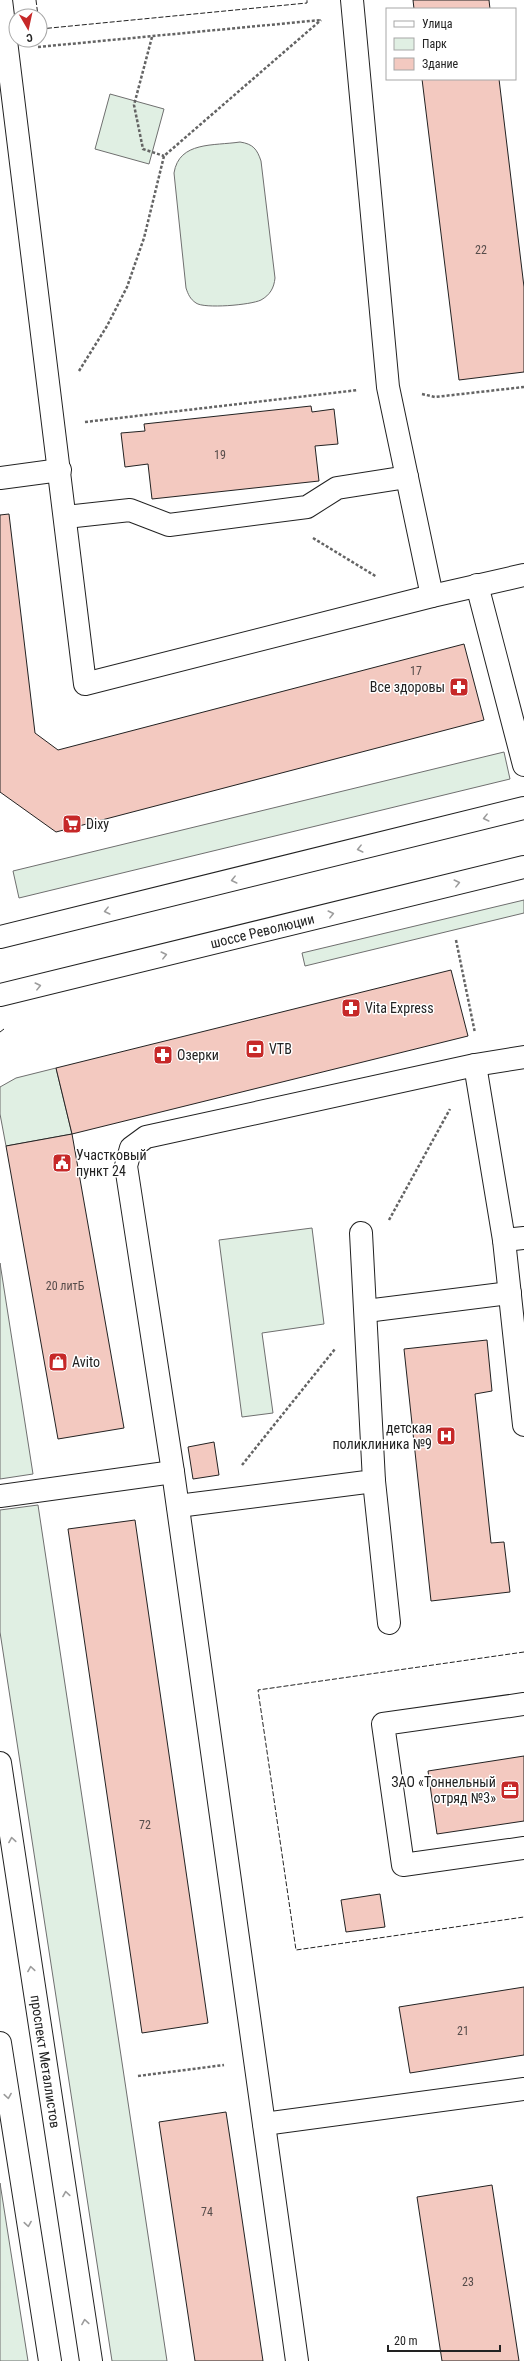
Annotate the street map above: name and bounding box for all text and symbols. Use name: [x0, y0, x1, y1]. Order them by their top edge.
north arrow: [8, 8, 48, 48]
legend: [386, 8, 516, 80]
text: Улица: [422, 17, 453, 31]
text: С: [25, 30, 34, 44]
text: Парк: [422, 37, 447, 51]
text: Здание: [422, 57, 459, 71]
house number: 22: [475, 243, 487, 257]
house number: 19: [214, 448, 226, 462]
house number: 17: [410, 664, 422, 678]
pharmacy icon: Все здоровы: [448, 676, 470, 698]
place label: Все здоровы: [370, 679, 445, 695]
supermarket icon: Dixy: [61, 813, 83, 835]
one-way arrow: [483, 813, 489, 821]
place label: Dixy: [86, 816, 109, 832]
one-way arrow: [357, 844, 363, 852]
one-way arrow: [230, 875, 237, 883]
one-way arrow: [454, 879, 461, 888]
one-way arrow: [104, 906, 111, 914]
one-way arrow: [327, 910, 334, 919]
street label: шоссе Революции: [209, 911, 316, 951]
one-way arrow: [161, 952, 167, 960]
one-way arrow: [35, 983, 41, 991]
pharmacy icon: Vita Express: [340, 997, 362, 1019]
place label: Vita Express: [365, 1000, 434, 1016]
bank icon: VTB: [244, 1038, 266, 1060]
place label: VTB: [269, 1041, 292, 1057]
pharmacy icon: Озерки: [152, 1044, 174, 1066]
place label: Озерки: [177, 1047, 219, 1063]
place label: Участковый пункт 24: [76, 1147, 147, 1179]
public building icon: Участковый пункт 24: [51, 1152, 73, 1174]
house number: 20 литБ: [46, 1279, 85, 1293]
shop icon: Avito: [47, 1351, 69, 1373]
place label: Avito: [72, 1354, 100, 1370]
place label: детская поликлиника №9: [332, 1420, 432, 1452]
hospital icon: детская поликлиника №9: [435, 1425, 457, 1447]
place label: ЗАО «Тоннельный отряд №3»: [391, 1774, 496, 1806]
office icon: ЗАО «Тоннельный отряд №3»: [499, 1779, 521, 1801]
house number: 72: [139, 1818, 151, 1832]
one-way arrow: [8, 1837, 17, 1843]
one-way arrow: [27, 1965, 36, 1972]
street label: проспект Металлистов: [27, 1994, 63, 2129]
house number: 21: [457, 2024, 469, 2038]
one-way arrow: [3, 2093, 12, 2099]
one-way arrow: [62, 2191, 71, 2197]
house number: 74: [201, 2205, 213, 2219]
one-way arrow: [24, 2221, 32, 2227]
house number: 23: [462, 2275, 474, 2289]
one-way arrow: [81, 2319, 90, 2326]
scale bar: [388, 2327, 500, 2353]
text: 20 m: [394, 2334, 418, 2348]

